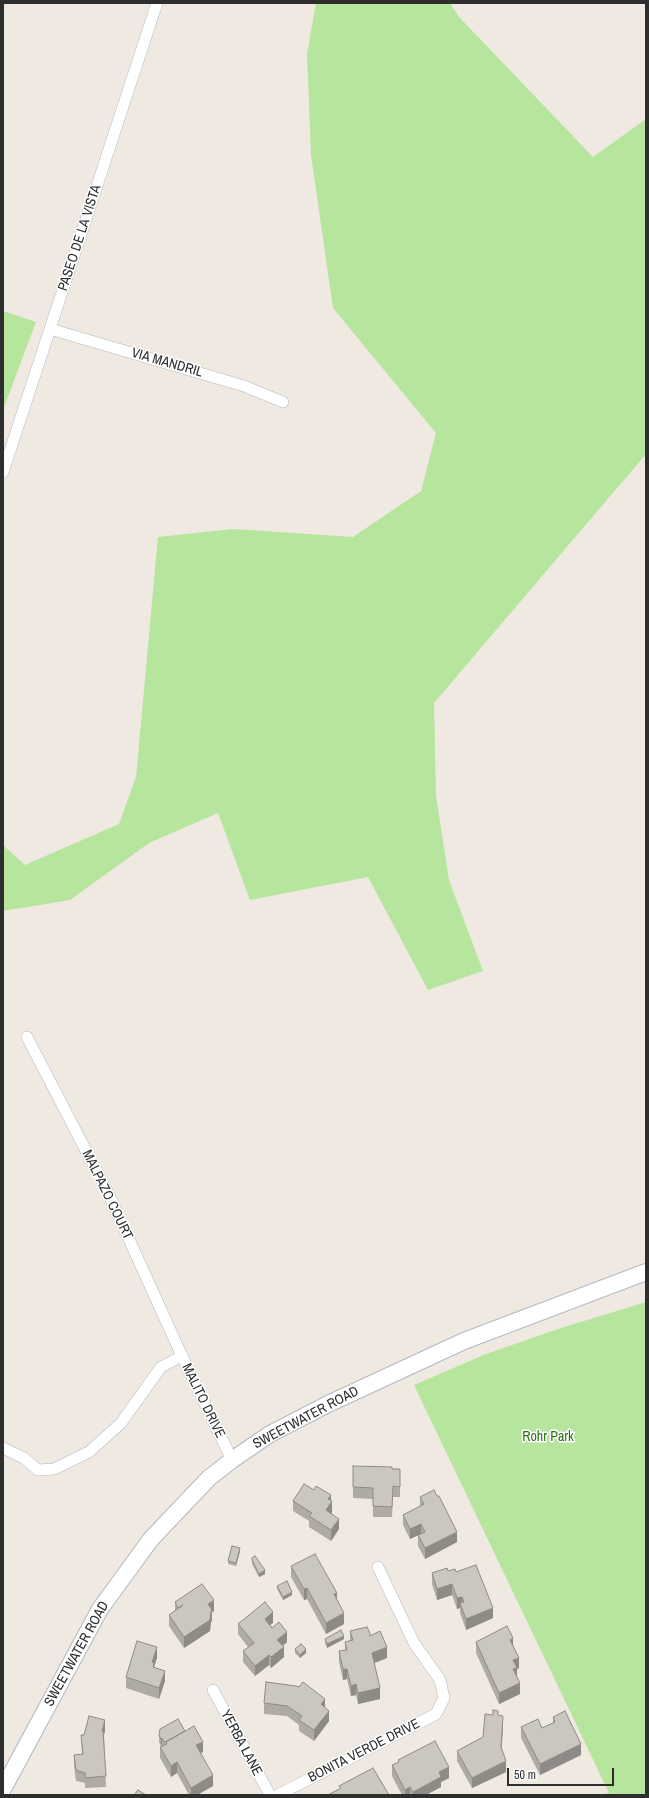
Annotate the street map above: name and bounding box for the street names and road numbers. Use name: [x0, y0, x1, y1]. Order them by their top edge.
street label: PASEO DE LA VISTA: [55, 183, 105, 293]
street label: VIA MANDRIL: [129, 345, 205, 381]
street label: MALPAZO COURT: [78, 1147, 136, 1243]
street label: MALITO DRIVE: [178, 1361, 228, 1441]
street label: SWEETWATER ROAD: [250, 1383, 362, 1453]
street label: SWEETWATER ROAD: [41, 1599, 113, 1709]
street label: YERBA LANE: [217, 1707, 265, 1779]
street label: BONITA VERDE DRIVE: [305, 1716, 423, 1786]

